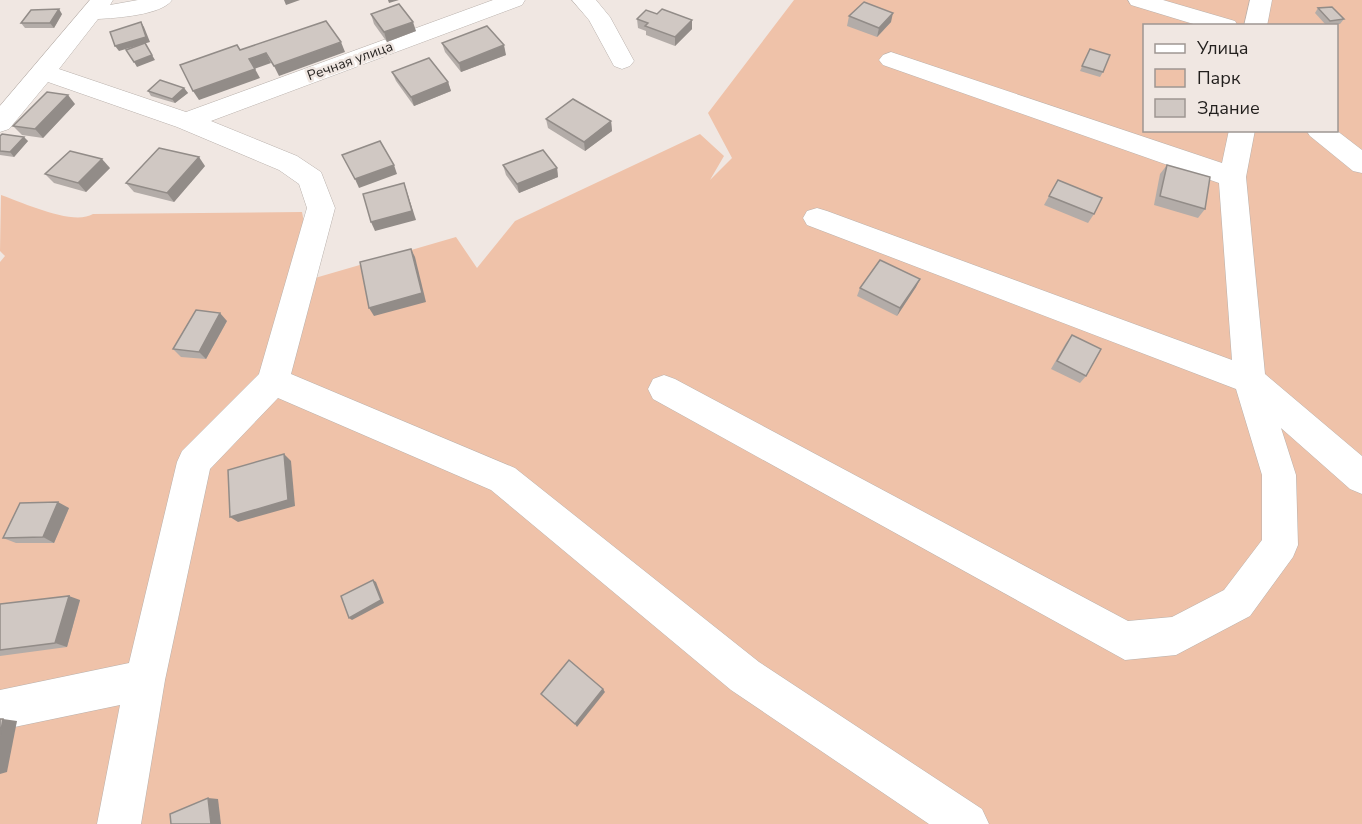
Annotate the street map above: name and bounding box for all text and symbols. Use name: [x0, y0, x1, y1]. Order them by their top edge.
legend: [1143, 24, 1338, 132]
text: Улица: [1196, 36, 1248, 60]
street label: Речная улица: [305, 37, 395, 85]
text: Парк: [1197, 66, 1241, 90]
text: Здание: [1197, 96, 1260, 120]

